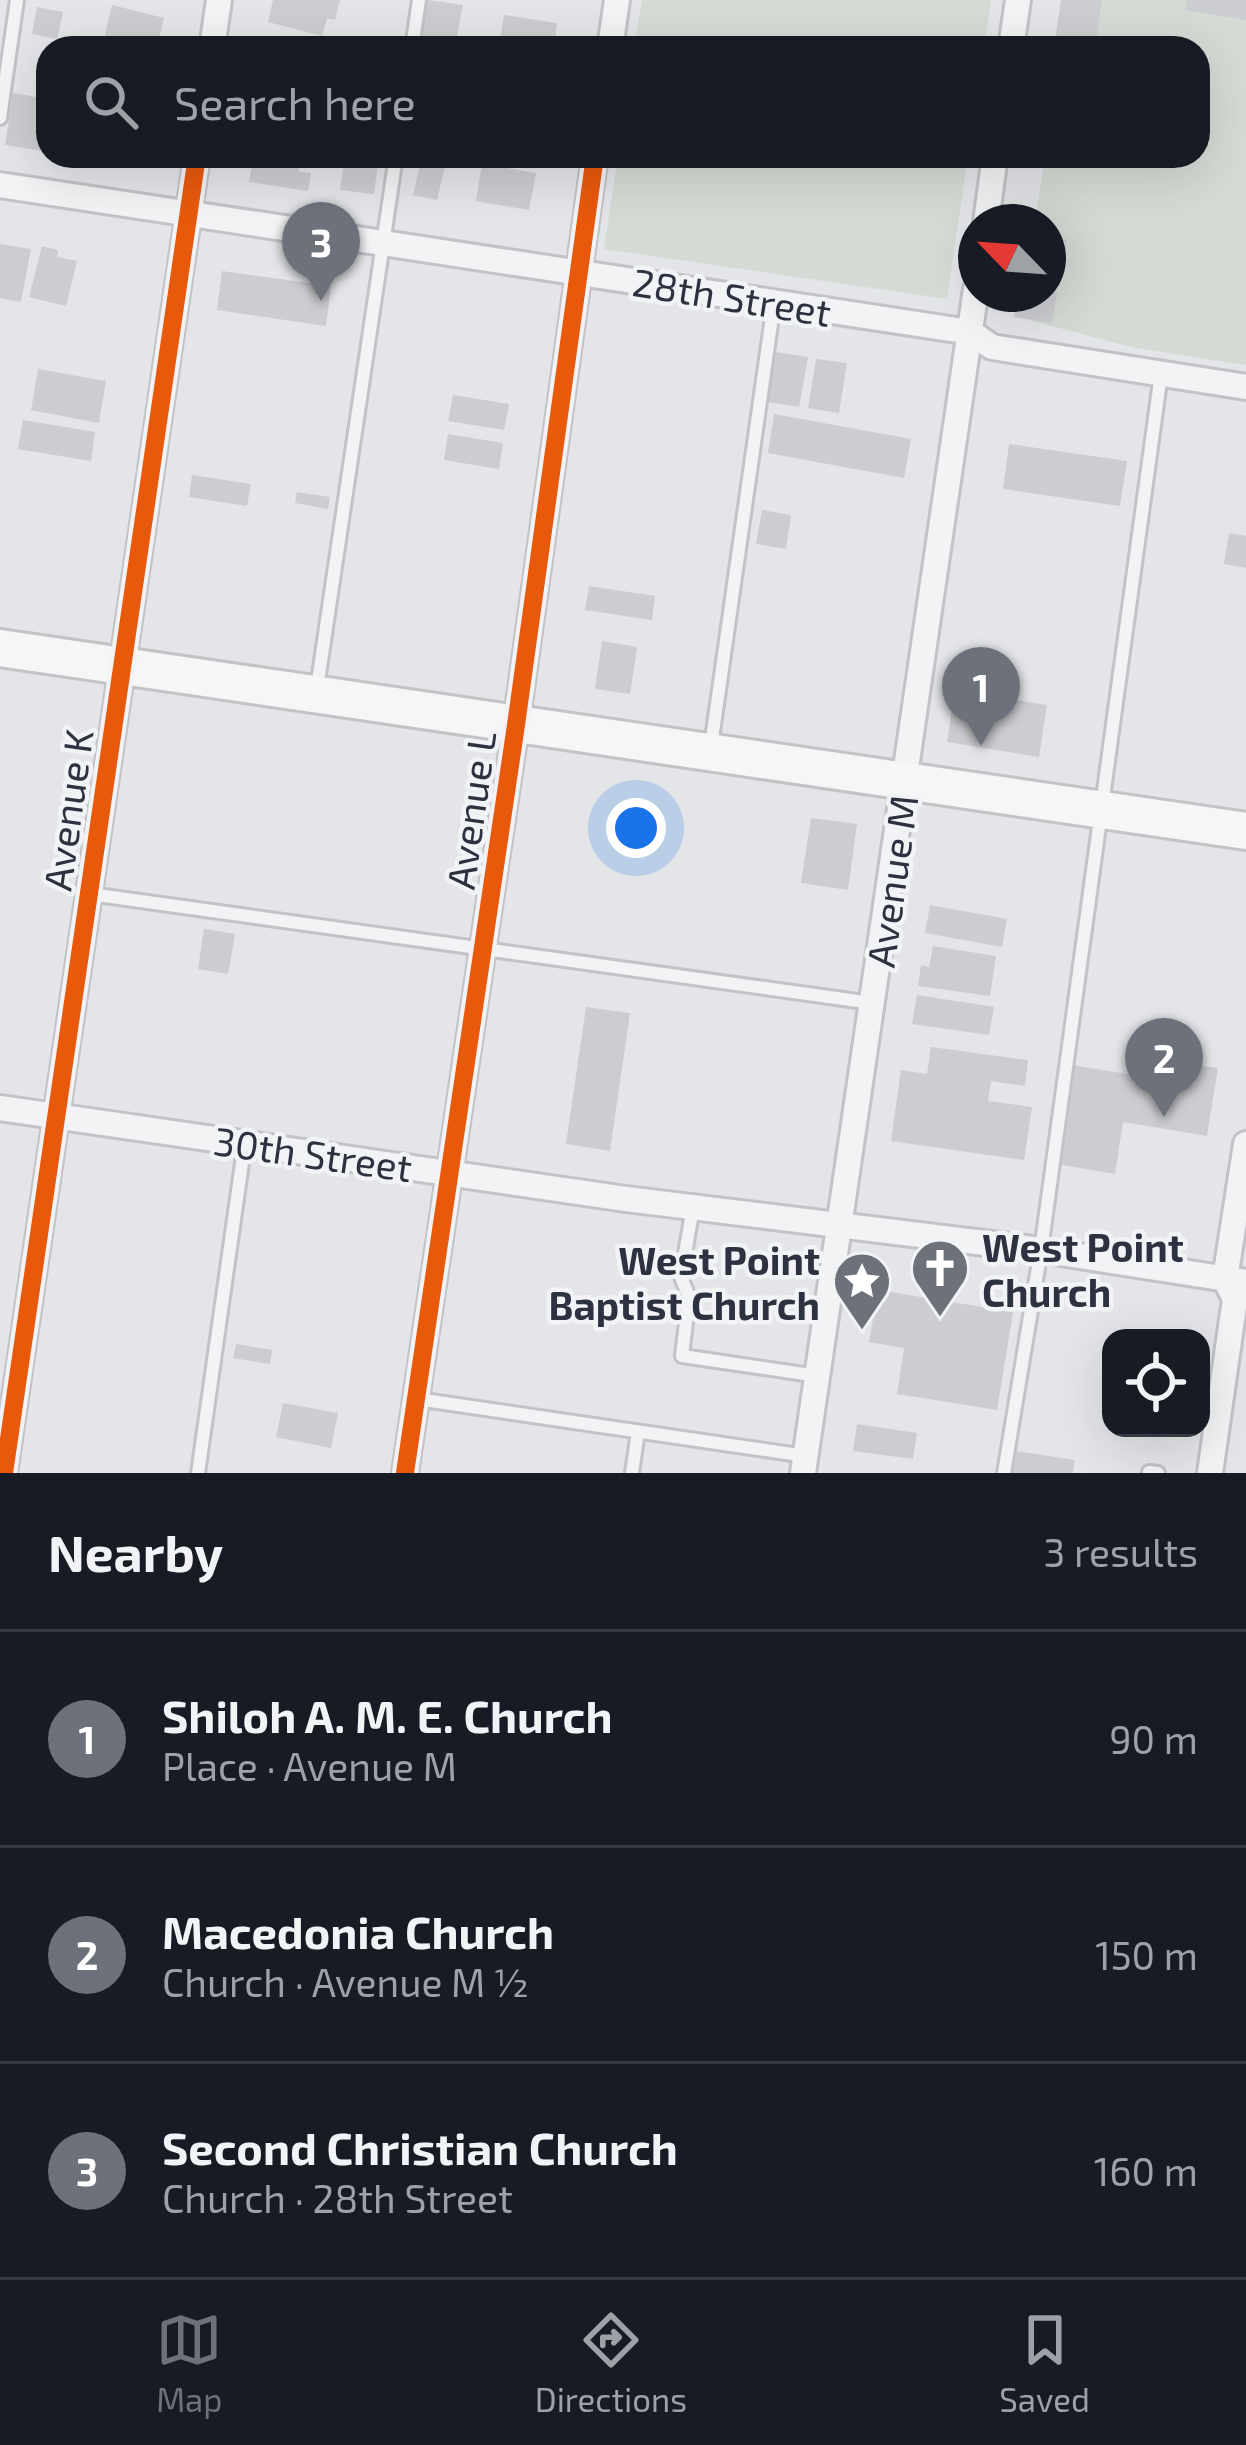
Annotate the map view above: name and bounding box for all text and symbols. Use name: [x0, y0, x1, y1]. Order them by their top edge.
search box: [36, 36, 1210, 168]
icon: search: [78, 69, 144, 135]
text: Search here: [174, 75, 416, 129]
pin: 3: [282, 202, 360, 301]
north arrow: [958, 204, 1066, 312]
street label: 28th Street: [629, 257, 835, 335]
pin: 1: [942, 647, 1020, 746]
street label: Avenue K: [32, 726, 102, 894]
street label: Avenue L: [436, 728, 504, 892]
street label: Avenue M: [856, 792, 926, 970]
your location: [606, 798, 666, 858]
pin: 2: [1125, 1018, 1203, 1117]
street label: 30th Street: [211, 1116, 415, 1190]
place label: West Point Church: [982, 1223, 1184, 1315]
place label: West Point Baptist Church: [548, 1236, 820, 1328]
church icon: West Point Church: [909, 1237, 971, 1319]
place icon: West Point Baptist Church: [831, 1250, 893, 1332]
map controls: [1102, 1329, 1210, 1437]
button: locate: [1102, 1329, 1210, 1437]
text: Nearby: [48, 1521, 223, 1582]
text: 3 results: [1044, 1528, 1198, 1575]
text: Shiloh A. M. E. Church: [162, 1688, 613, 1742]
text: 1: [79, 1715, 95, 1762]
text: 90 m: [1109, 1715, 1198, 1762]
text: Place · Avenue M: [162, 1742, 457, 1789]
text: Macedonia Church: [162, 1904, 554, 1958]
text: 2: [76, 1931, 98, 1978]
text: 150 m: [1095, 1931, 1198, 1978]
text: Church · Avenue M ½: [162, 1958, 529, 2005]
text: Second Christian Church: [162, 2120, 678, 2174]
text: 3: [76, 2147, 98, 2194]
text: 160 m: [1094, 2147, 1198, 2194]
text: Church · 28th Street: [162, 2174, 513, 2221]
tab: Map: [156, 2307, 222, 2419]
tab: Directions: [535, 2307, 687, 2419]
tab: Saved: [999, 2307, 1090, 2419]

